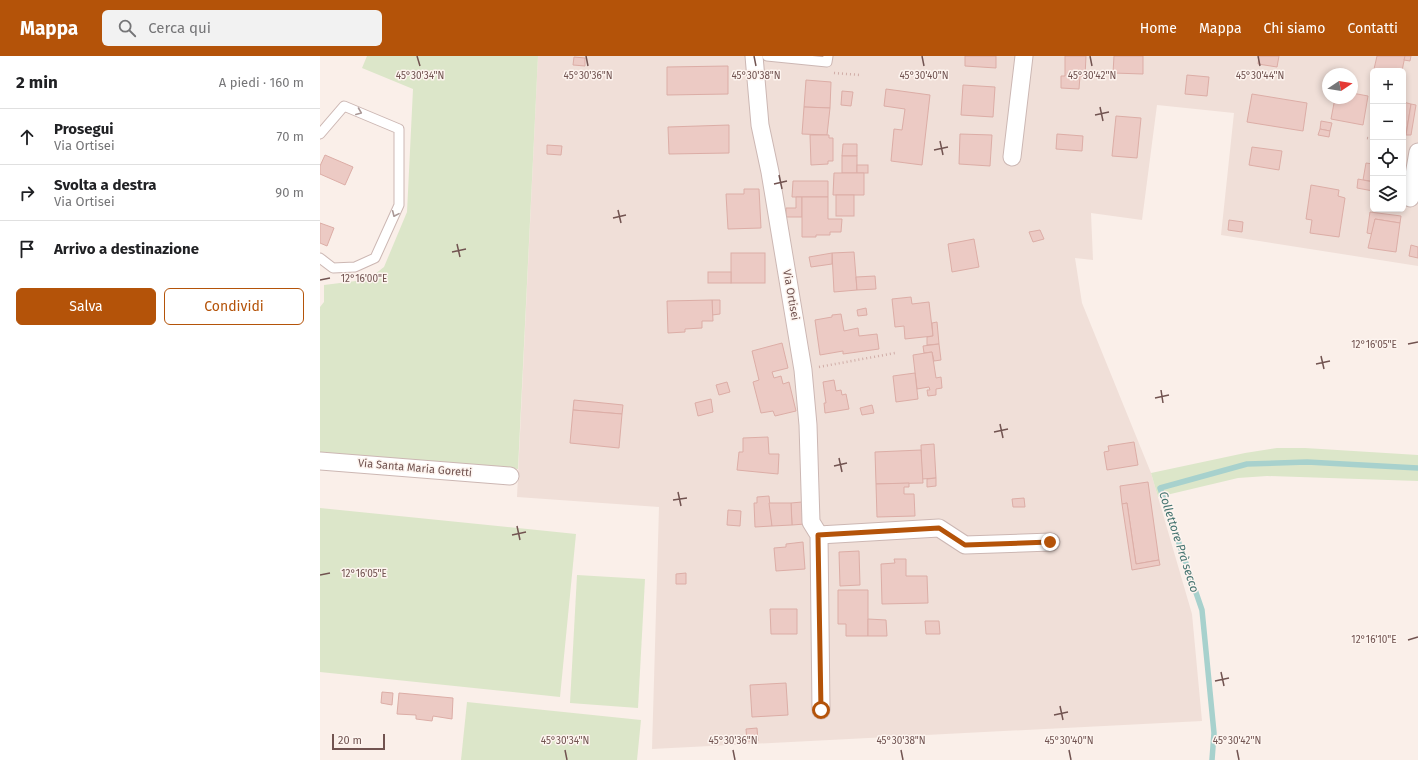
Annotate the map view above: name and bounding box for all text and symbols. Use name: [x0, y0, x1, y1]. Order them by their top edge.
search box: [102, 10, 382, 46]
text: Mappa: [20, 17, 78, 40]
icon: search: [116, 17, 138, 39]
text: Cerca qui: [148, 19, 211, 37]
text: Home: [1140, 20, 1177, 37]
text: Mappa: [1199, 20, 1242, 37]
text: Chi siamo: [1264, 20, 1325, 37]
text: Contatti: [1347, 20, 1398, 37]
north arrow: [1322, 68, 1358, 104]
map controls: [1370, 68, 1406, 212]
button: +: [1370, 68, 1406, 104]
text: 45°30'34"N: [396, 70, 444, 82]
text: 45°30'36"N: [564, 70, 612, 82]
text: 45°30'38"N: [731, 70, 781, 82]
text: 45°30'40"N: [899, 70, 949, 82]
text: 45°30'42"N: [1068, 70, 1116, 82]
text: 45°30'44"N: [1236, 70, 1284, 82]
text: 2 min: [16, 72, 58, 93]
text: A piedi · 160 m: [219, 75, 304, 90]
button: −: [1370, 104, 1406, 140]
one-way arrow: [355, 108, 362, 116]
text: Prosegui: [54, 120, 113, 138]
icon: ahead: [16, 126, 38, 148]
text: 70 m: [277, 129, 304, 144]
text: Via Ortisei: [54, 138, 115, 153]
button: locate: [1370, 140, 1406, 176]
text: Svolta a destra: [54, 176, 156, 194]
button: layers: [1370, 176, 1406, 212]
icon: right: [16, 182, 38, 204]
text: 90 m: [275, 185, 304, 200]
text: Via Ortisei: [54, 194, 115, 209]
one-way arrow: [392, 210, 400, 218]
icon: arrive: [16, 238, 38, 260]
text: Arrivo a destinazione: [54, 240, 199, 258]
street label: Via Ortisei: [780, 269, 802, 321]
text: 12°16'00"E: [341, 273, 387, 285]
button: Salva: [16, 288, 156, 325]
button: Condividi: [164, 288, 304, 325]
text: 12°16'05"E: [1351, 339, 1397, 351]
street label: Via Santa Maria Goretti: [357, 457, 473, 479]
water label: Collettore Prà secco: [1156, 490, 1202, 594]
route end: [1041, 533, 1059, 551]
text: 12°16'05"E: [341, 568, 387, 580]
text: 12°16'10"E: [1351, 634, 1397, 646]
route start: [812, 701, 830, 719]
scale bar: [332, 732, 385, 751]
text: 20 m: [338, 734, 362, 747]
text: 45°30'34"N: [541, 735, 589, 747]
text: 45°30'36"N: [709, 735, 757, 747]
text: 45°30'38"N: [876, 735, 926, 747]
text: 45°30'40"N: [1044, 735, 1094, 747]
text: 45°30'42"N: [1213, 735, 1261, 747]

